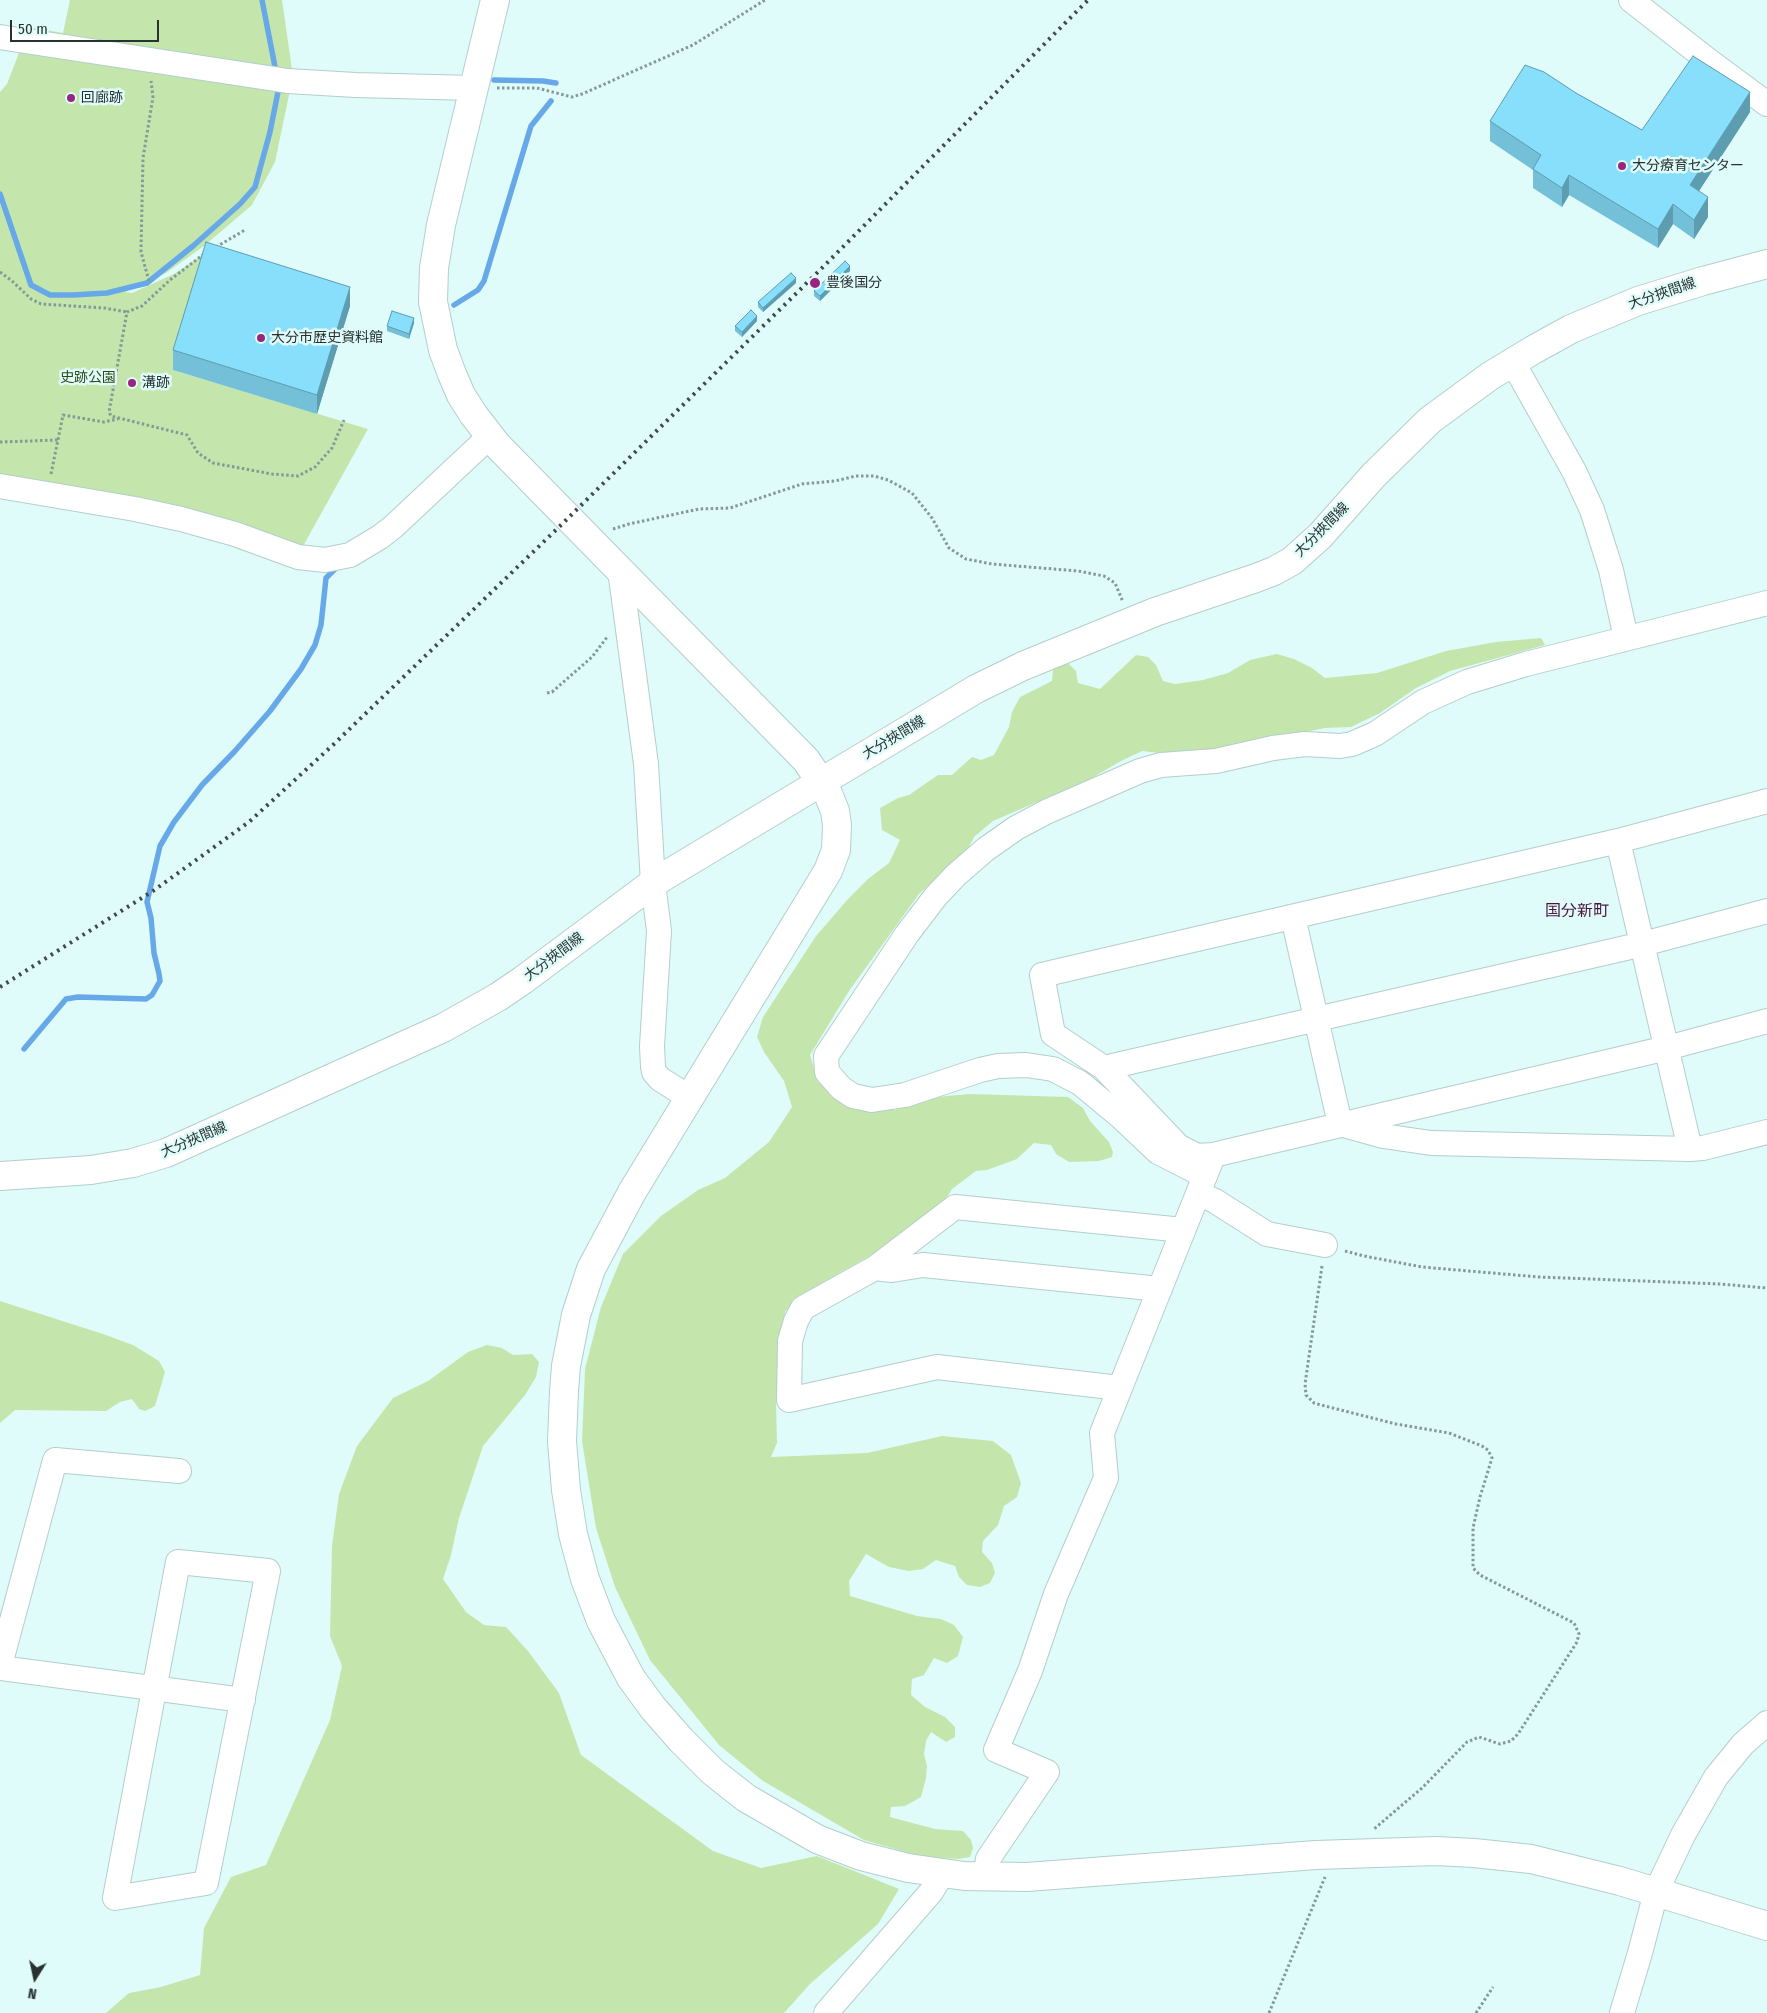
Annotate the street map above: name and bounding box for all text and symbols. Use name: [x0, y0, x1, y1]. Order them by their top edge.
scale bar: [12, 10, 161, 42]
text: 50 m: [18, 20, 48, 38]
place label: 回廊跡: [81, 90, 123, 106]
marker: 回廊跡: [65, 92, 77, 104]
place label: 大分療育センター: [1632, 158, 1744, 174]
marker: 大分療育センター: [1616, 160, 1628, 172]
place label: 豊後国分: [826, 275, 882, 291]
street label: 大分挾間線: [1626, 275, 1698, 313]
marker: 豊後国分: [808, 276, 822, 290]
place label: 大分市歴史資料館: [271, 330, 383, 346]
marker: 大分市歴史資料館: [255, 332, 267, 344]
park label: 史跡公園: [60, 370, 116, 386]
place label: 溝跡: [142, 375, 170, 391]
marker: 溝跡: [126, 377, 138, 389]
street label: 大分挾間線: [1291, 499, 1353, 561]
street label: 大分挾間線: [860, 713, 928, 763]
district label: 国分新町: [1545, 902, 1609, 922]
street label: 大分挾間線: [521, 929, 587, 985]
street label: 大分挾間線: [159, 1119, 229, 1161]
north arrow: [10, 1953, 60, 2003]
text: N: [27, 1984, 38, 2002]

